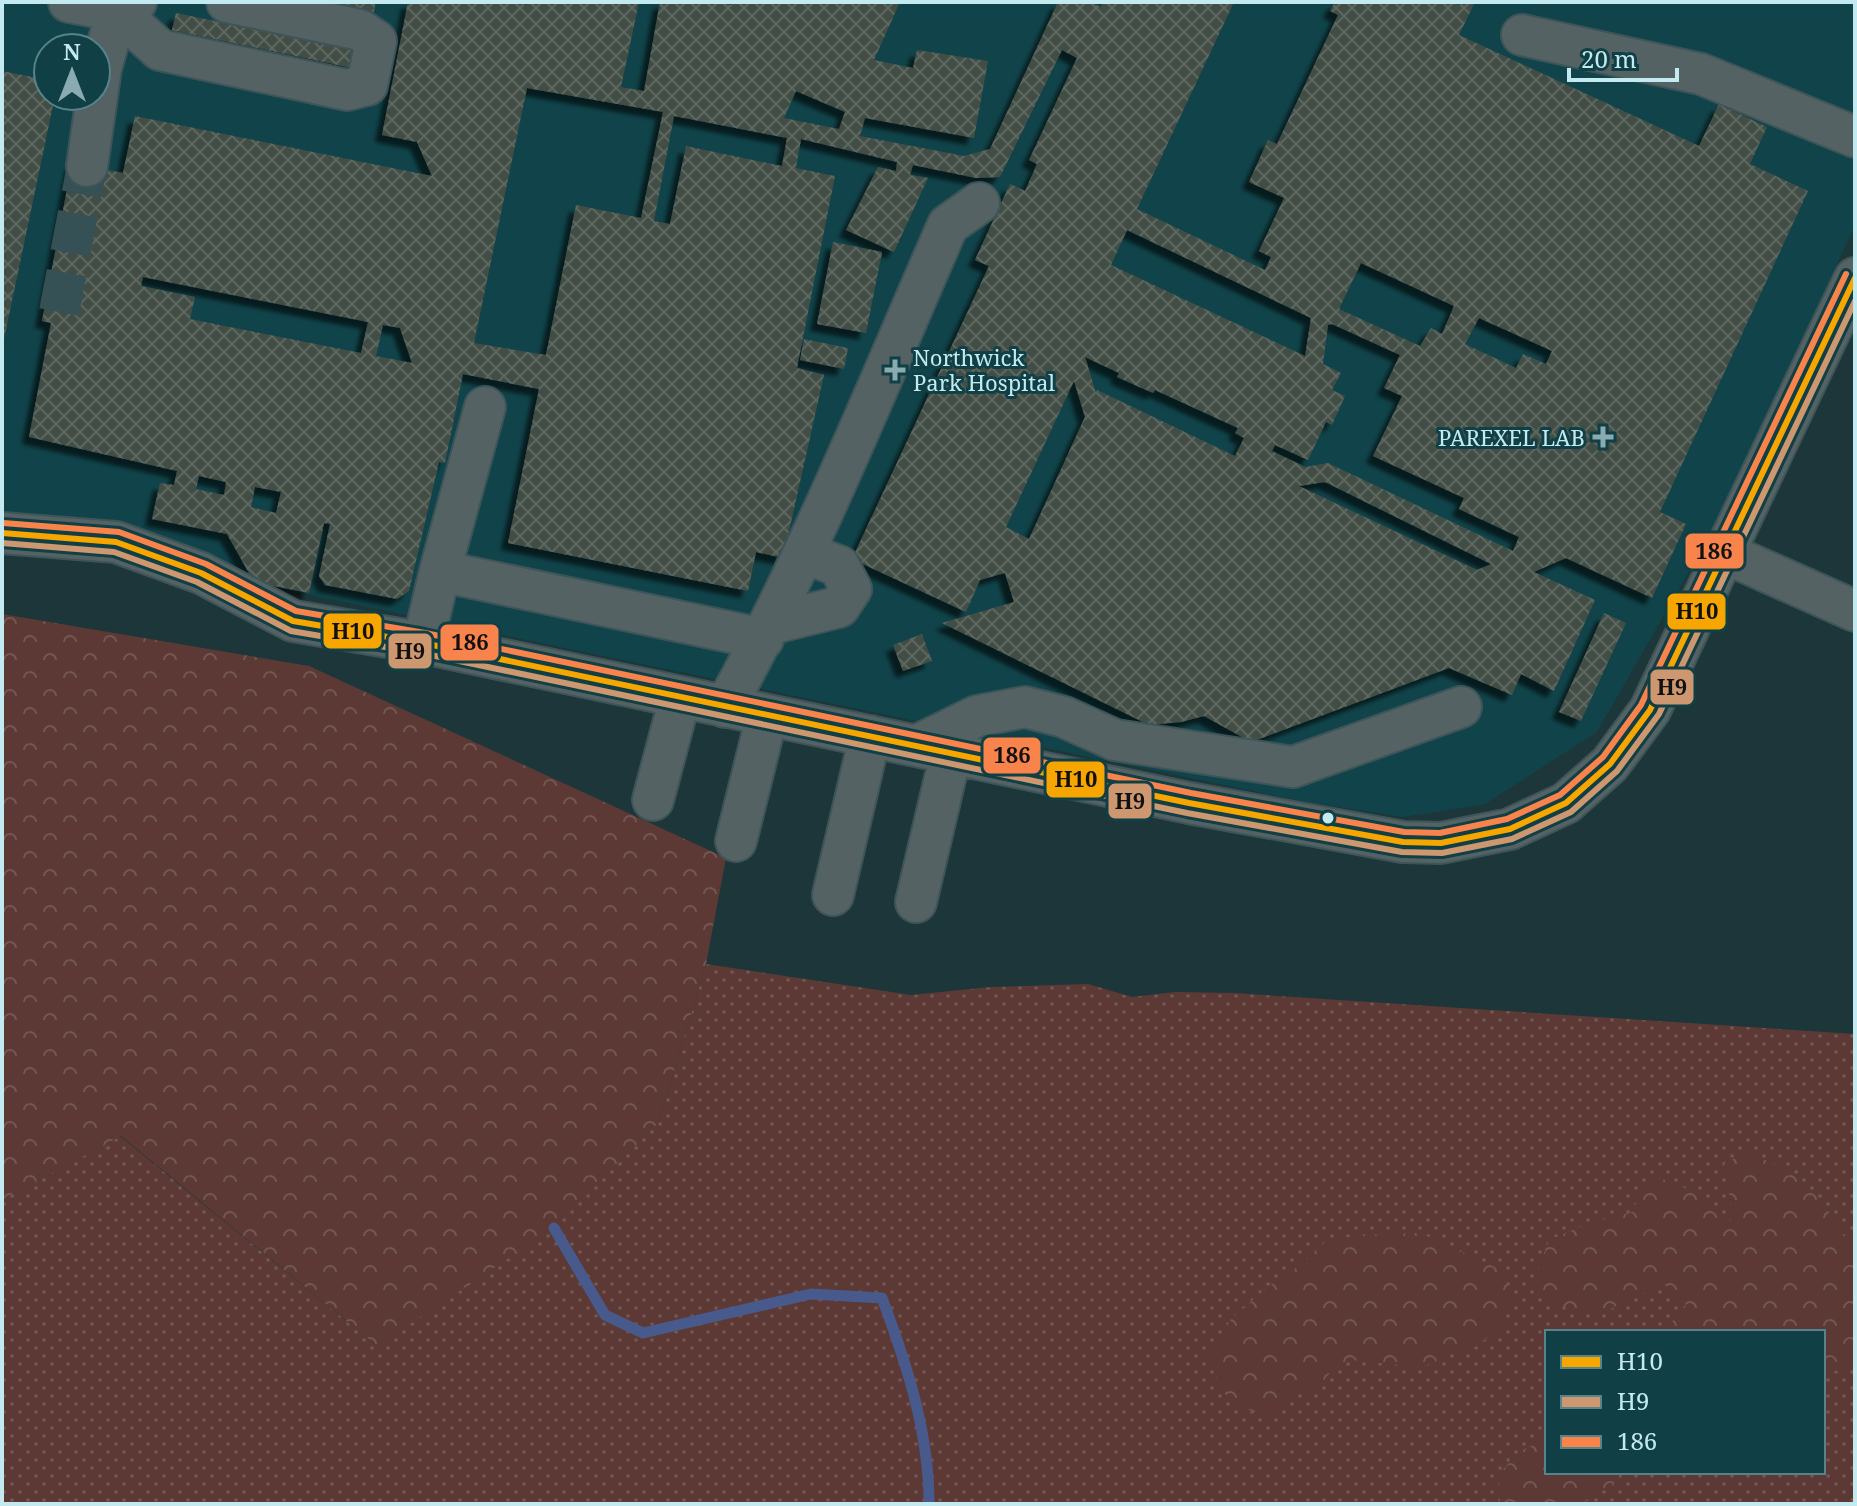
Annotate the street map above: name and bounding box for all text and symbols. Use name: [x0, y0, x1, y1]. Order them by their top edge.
north arrow: [32, 32, 112, 112]
scale bar: [1569, 32, 1677, 82]
text: N: [63, 36, 81, 66]
text: 20 m: [1581, 42, 1637, 75]
place label: Northwick Park Hospital: [913, 342, 1055, 397]
marker: Northwick Park Hospital: [884, 359, 906, 381]
place label: PAREXEL LAB: [1438, 422, 1585, 452]
marker: PAREXEL LAB: [1592, 426, 1614, 448]
line badge: 186: [1684, 532, 1745, 570]
text: 186: [1695, 535, 1733, 565]
line badge: H10: [1666, 592, 1727, 631]
text: H10: [1676, 595, 1718, 625]
line badge: H10: [322, 612, 383, 650]
text: H10: [332, 615, 374, 645]
line badge: 186: [439, 623, 500, 662]
text: 186: [451, 626, 489, 656]
line badge: H9: [387, 632, 433, 670]
text: H9: [395, 635, 425, 665]
line badge: H9: [1649, 668, 1695, 706]
text: H9: [1657, 671, 1687, 701]
line badge: 186: [982, 736, 1042, 775]
text: 186: [993, 739, 1031, 769]
line badge: H10: [1045, 760, 1106, 799]
text: H10: [1055, 763, 1097, 793]
line badge: H9: [1107, 782, 1153, 820]
text: H9: [1115, 785, 1145, 815]
unlabelled marker: [1320, 810, 1336, 826]
legend: [1545, 1330, 1825, 1474]
text: H10: [1617, 1344, 1663, 1377]
text: H9: [1617, 1384, 1649, 1417]
text: 186: [1617, 1424, 1657, 1457]

